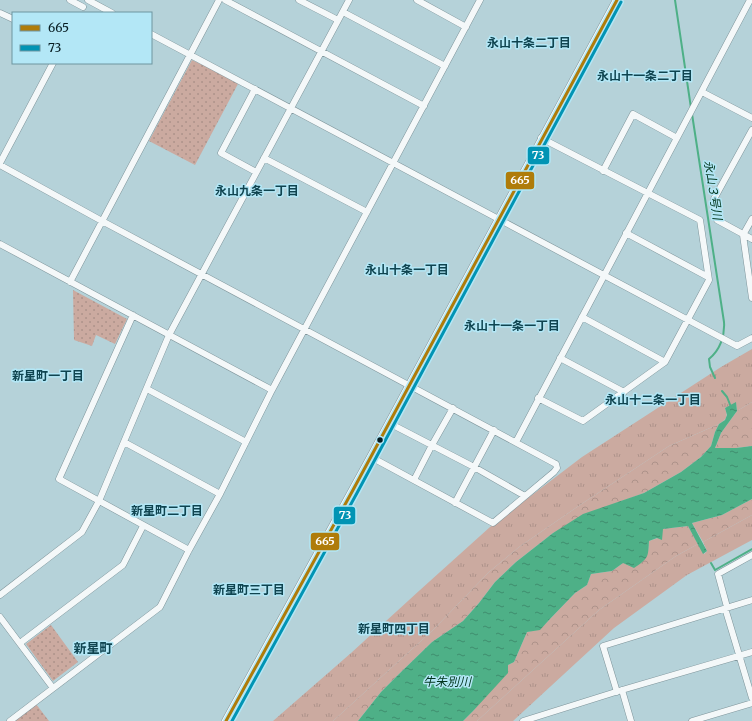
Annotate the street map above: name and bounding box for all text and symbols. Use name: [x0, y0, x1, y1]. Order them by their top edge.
legend: [12, 12, 152, 64]
text: 665: [48, 20, 69, 35]
district label: 永山十条二丁目: [487, 35, 571, 50]
text: 73: [48, 40, 62, 55]
district label: 永山十一条二丁目: [597, 68, 693, 83]
line badge: 73: [527, 146, 550, 165]
text: 73: [532, 148, 544, 162]
water label: 永山３号川: [701, 159, 726, 223]
line badge: 665: [505, 171, 535, 190]
text: 665: [510, 173, 530, 187]
district label: 永山九条一丁目: [215, 183, 299, 198]
district label: 永山十条一丁目: [365, 262, 449, 277]
district label: 永山十一条一丁目: [464, 318, 560, 333]
district label: 新星町一丁目: [12, 368, 84, 383]
district label: 永山十二条一丁目: [605, 392, 701, 407]
unlabelled marker: [375, 435, 385, 445]
district label: 新星町二丁目: [131, 503, 203, 518]
line badge: 73: [333, 506, 356, 525]
text: 73: [339, 508, 351, 522]
line badge: 665: [310, 532, 340, 551]
text: 665: [315, 534, 335, 548]
district label: 新星町三丁目: [213, 582, 285, 597]
district label: 新星町四丁目: [358, 621, 430, 636]
district label: 新星町: [73, 640, 113, 657]
water label: 牛朱別川: [423, 674, 473, 689]

